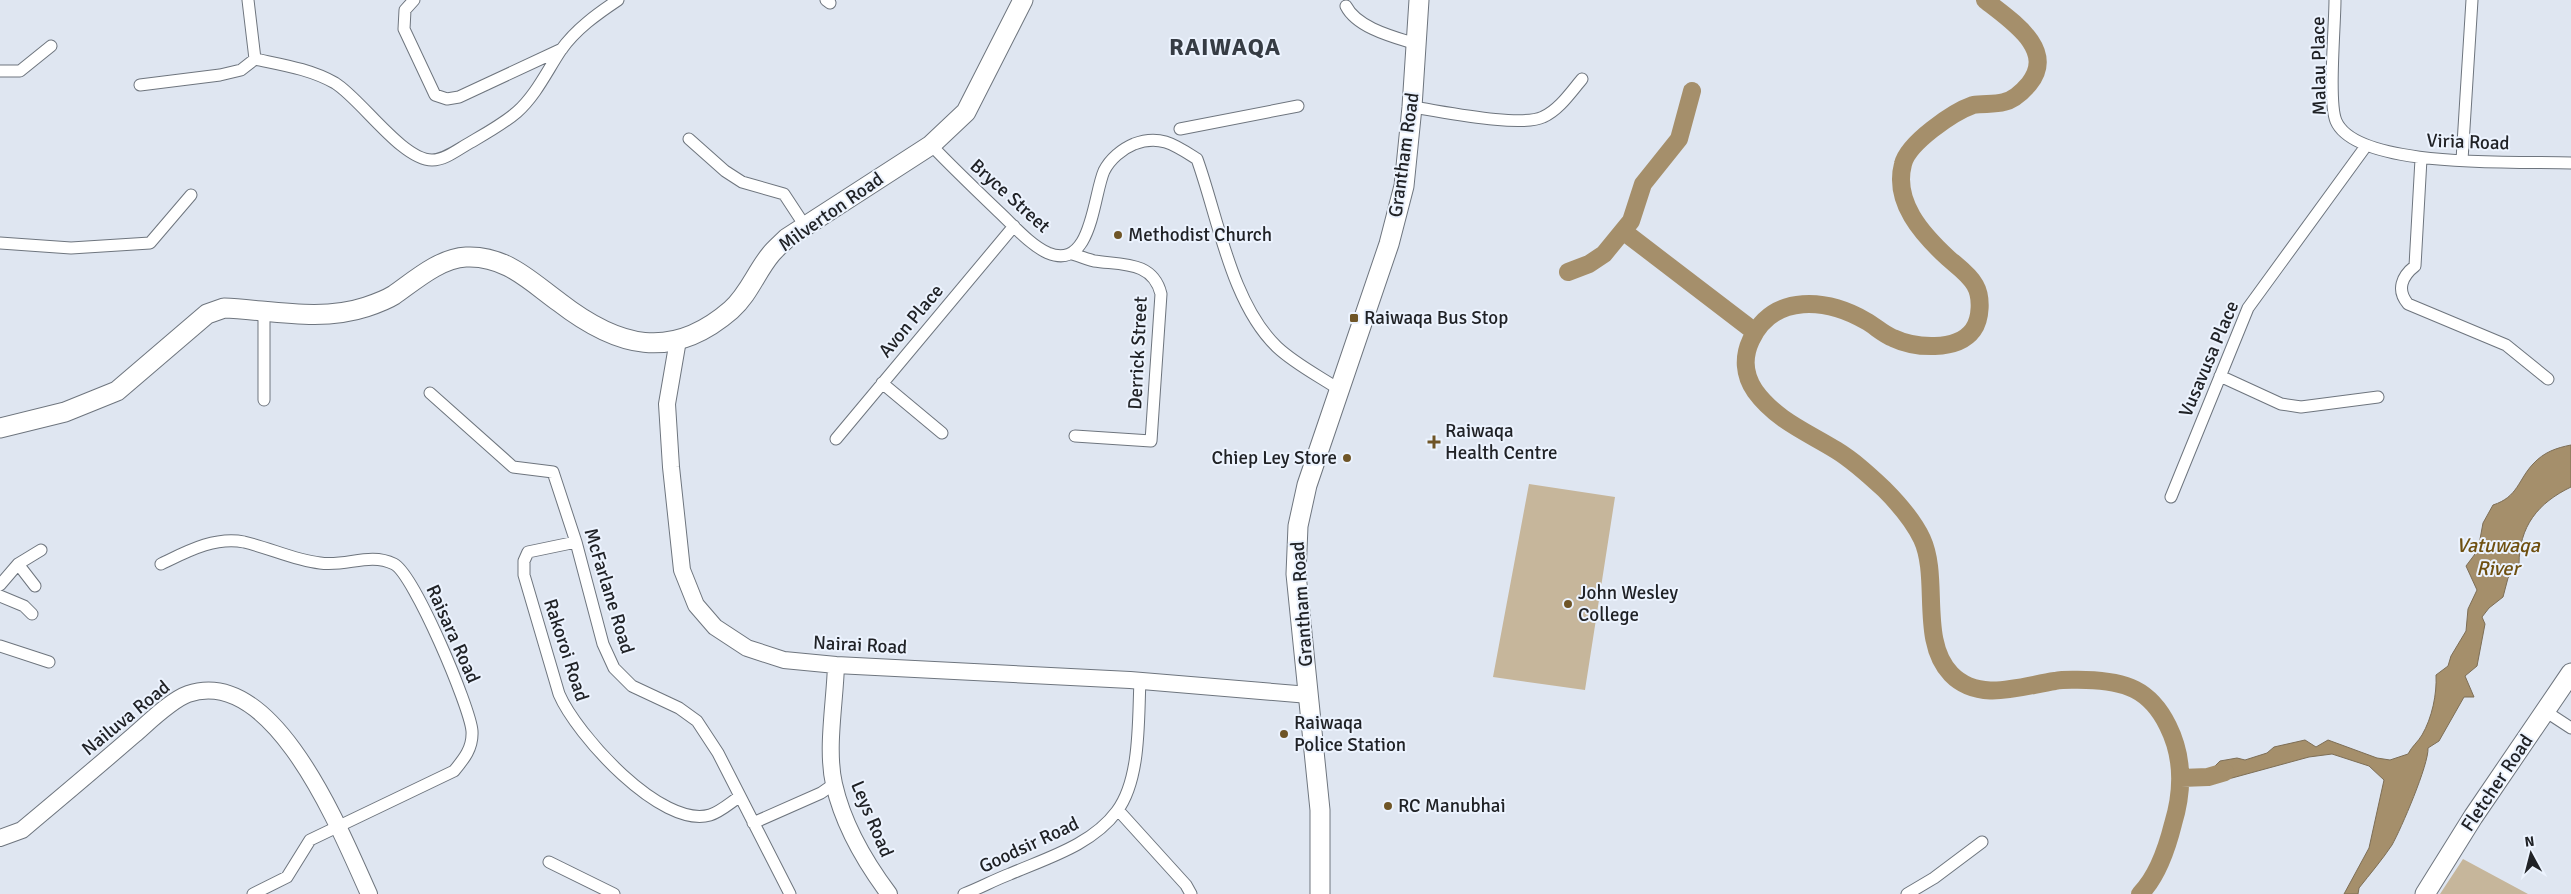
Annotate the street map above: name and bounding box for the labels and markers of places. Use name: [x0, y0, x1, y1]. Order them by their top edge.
place label: Methodist Church: [1128, 223, 1272, 247]
marker: Methodist Church: [1112, 229, 1124, 241]
place label: Raiwaqa Bus Stop: [1364, 306, 1508, 330]
marker: Raiwaqa Bus Stop: [1348, 312, 1360, 324]
place label: Raiwaqa Health Centre: [1445, 419, 1557, 465]
marker: Raiwaqa Health Centre: [1427, 435, 1441, 449]
place label: Chiep Ley Store: [1211, 446, 1337, 470]
marker: Chiep Ley Store: [1341, 452, 1353, 464]
place label: John Wesley College: [1578, 581, 1678, 627]
marker: John Wesley College: [1562, 598, 1574, 610]
place label: Raiwaqa Police Station: [1294, 711, 1406, 757]
marker: Raiwaqa Police Station: [1278, 728, 1290, 740]
place label: RC Manubhai: [1398, 794, 1506, 818]
marker: RC Manubhai: [1382, 800, 1394, 812]

